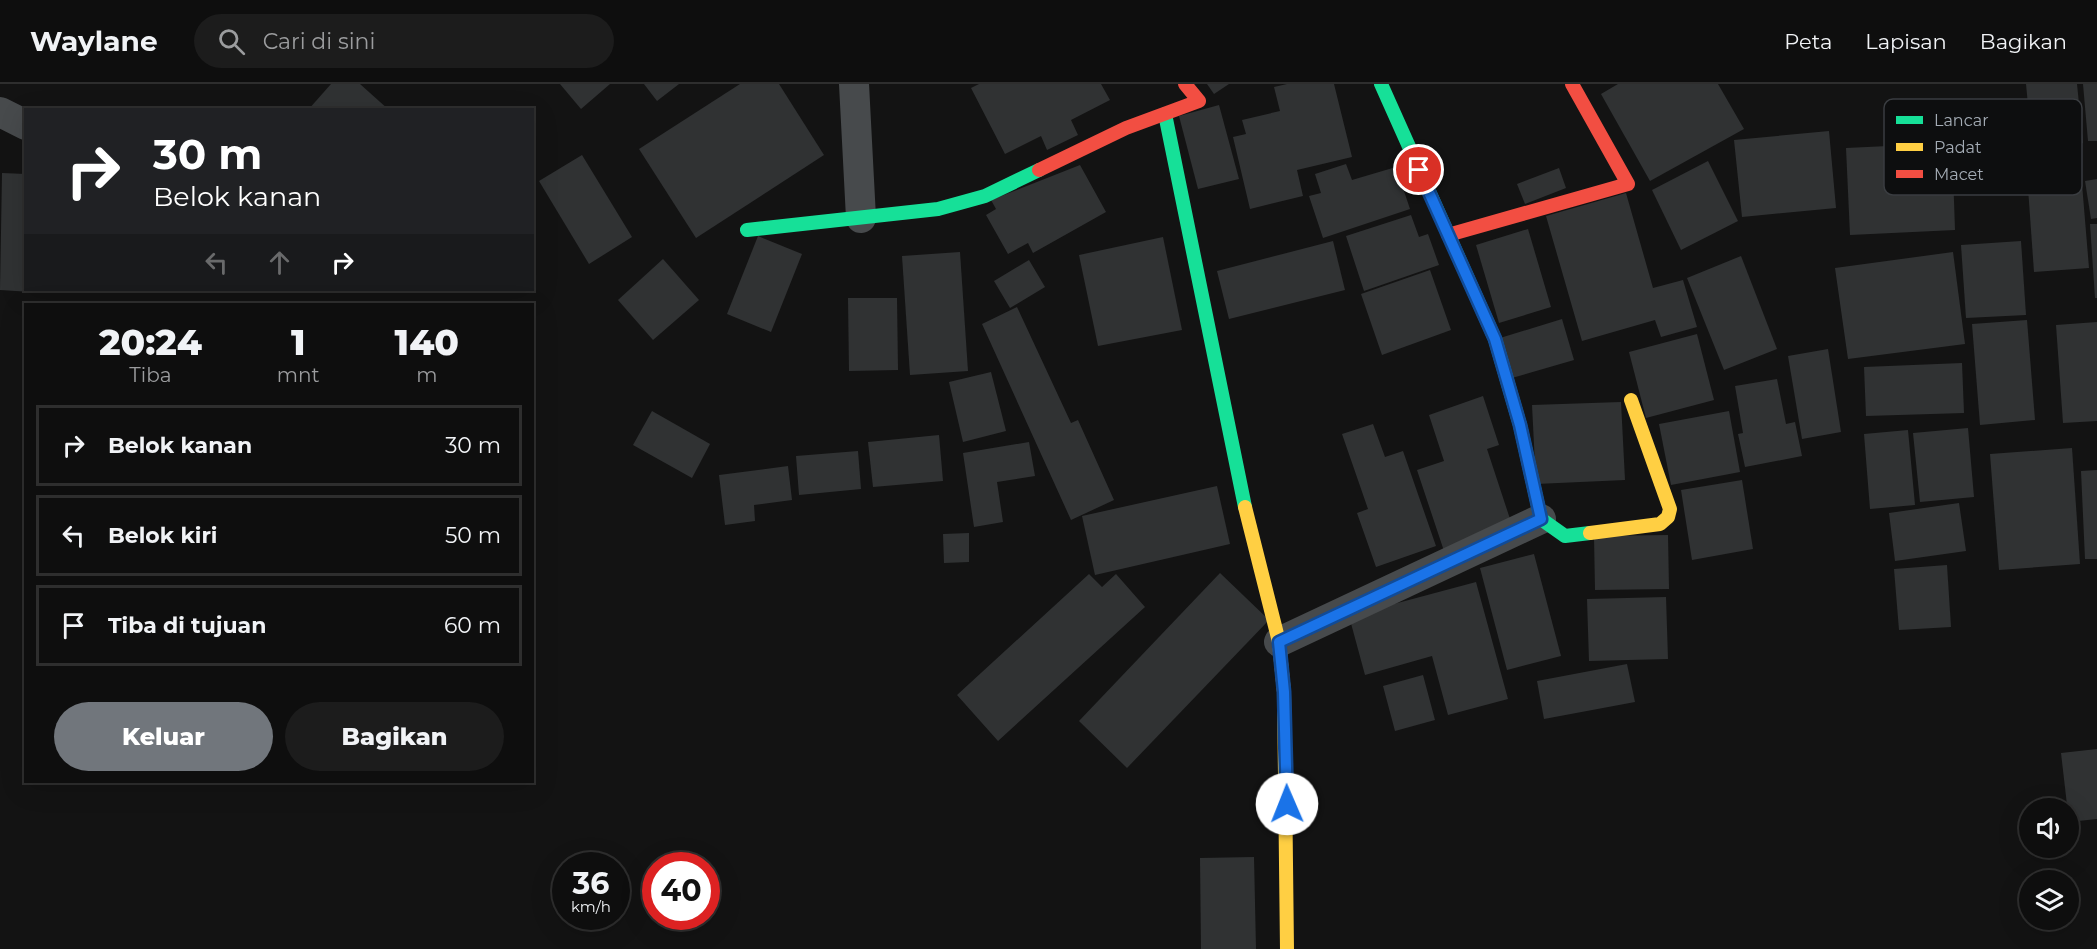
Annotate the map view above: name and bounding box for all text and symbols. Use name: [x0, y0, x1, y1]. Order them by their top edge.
search box: [194, 14, 614, 68]
text: Waylane: [30, 24, 158, 58]
icon: search: [215, 25, 248, 58]
text: Cari di sini: [263, 28, 375, 55]
text: Peta: [1784, 29, 1832, 54]
text: Lapisan: [1865, 29, 1947, 54]
text: Bagikan: [1980, 29, 2067, 54]
legend: [1884, 99, 2082, 195]
text: Lancar: [1934, 111, 1989, 130]
text: 30 m: [153, 128, 262, 180]
icon: right: [54, 132, 132, 210]
text: Padat: [1934, 138, 1982, 157]
pin: [1393, 144, 1444, 195]
icon: arrive: [1402, 153, 1435, 186]
text: Macet: [1934, 165, 1984, 184]
text: Belok kanan: [153, 180, 321, 213]
icon: left: [200, 246, 233, 279]
icon: ahead: [263, 246, 296, 279]
icon: right: [326, 246, 359, 279]
text: 20:24: [99, 320, 202, 364]
text: 1: [291, 320, 306, 364]
text: 140: [395, 320, 459, 364]
text: Tiba: [129, 363, 171, 387]
text: mnt: [277, 363, 320, 387]
text: m: [416, 363, 437, 387]
icon: right: [57, 429, 90, 462]
text: Belok kanan: [108, 432, 252, 459]
text: 30 m: [445, 432, 501, 459]
icon: left: [57, 519, 90, 552]
text: Belok kiri: [108, 522, 217, 549]
text: 50 m: [445, 522, 501, 549]
icon: arrive: [57, 609, 90, 642]
text: Tiba di tujuan: [108, 612, 266, 639]
text: 60 m: [444, 612, 501, 639]
button: Keluar: [54, 702, 273, 771]
button: Bagikan: [285, 702, 504, 771]
position arrow: [1255, 772, 1319, 836]
map controls: [2019, 798, 2079, 930]
button: sound: [2019, 798, 2079, 858]
speed limit sign: 40: [642, 852, 720, 930]
text: 36: [573, 865, 609, 902]
button: layers: [2019, 870, 2079, 930]
text: km/h: [571, 897, 611, 916]

